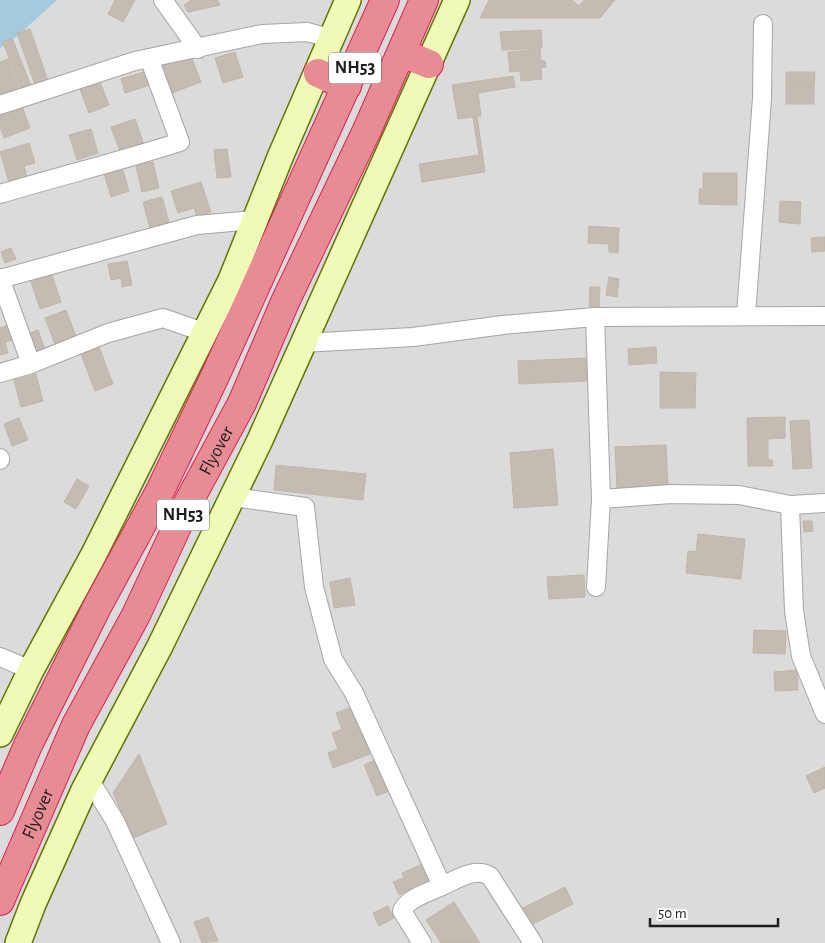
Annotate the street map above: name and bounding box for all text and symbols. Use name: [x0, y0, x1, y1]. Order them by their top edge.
road number: NH53: [329, 52, 381, 84]
street label: Flyover: [195, 423, 237, 478]
road number: NH53: [157, 500, 209, 530]
street label: Flyover: [19, 786, 57, 842]
scale bar: [650, 896, 778, 928]
text: 50 m: [658, 906, 687, 921]

